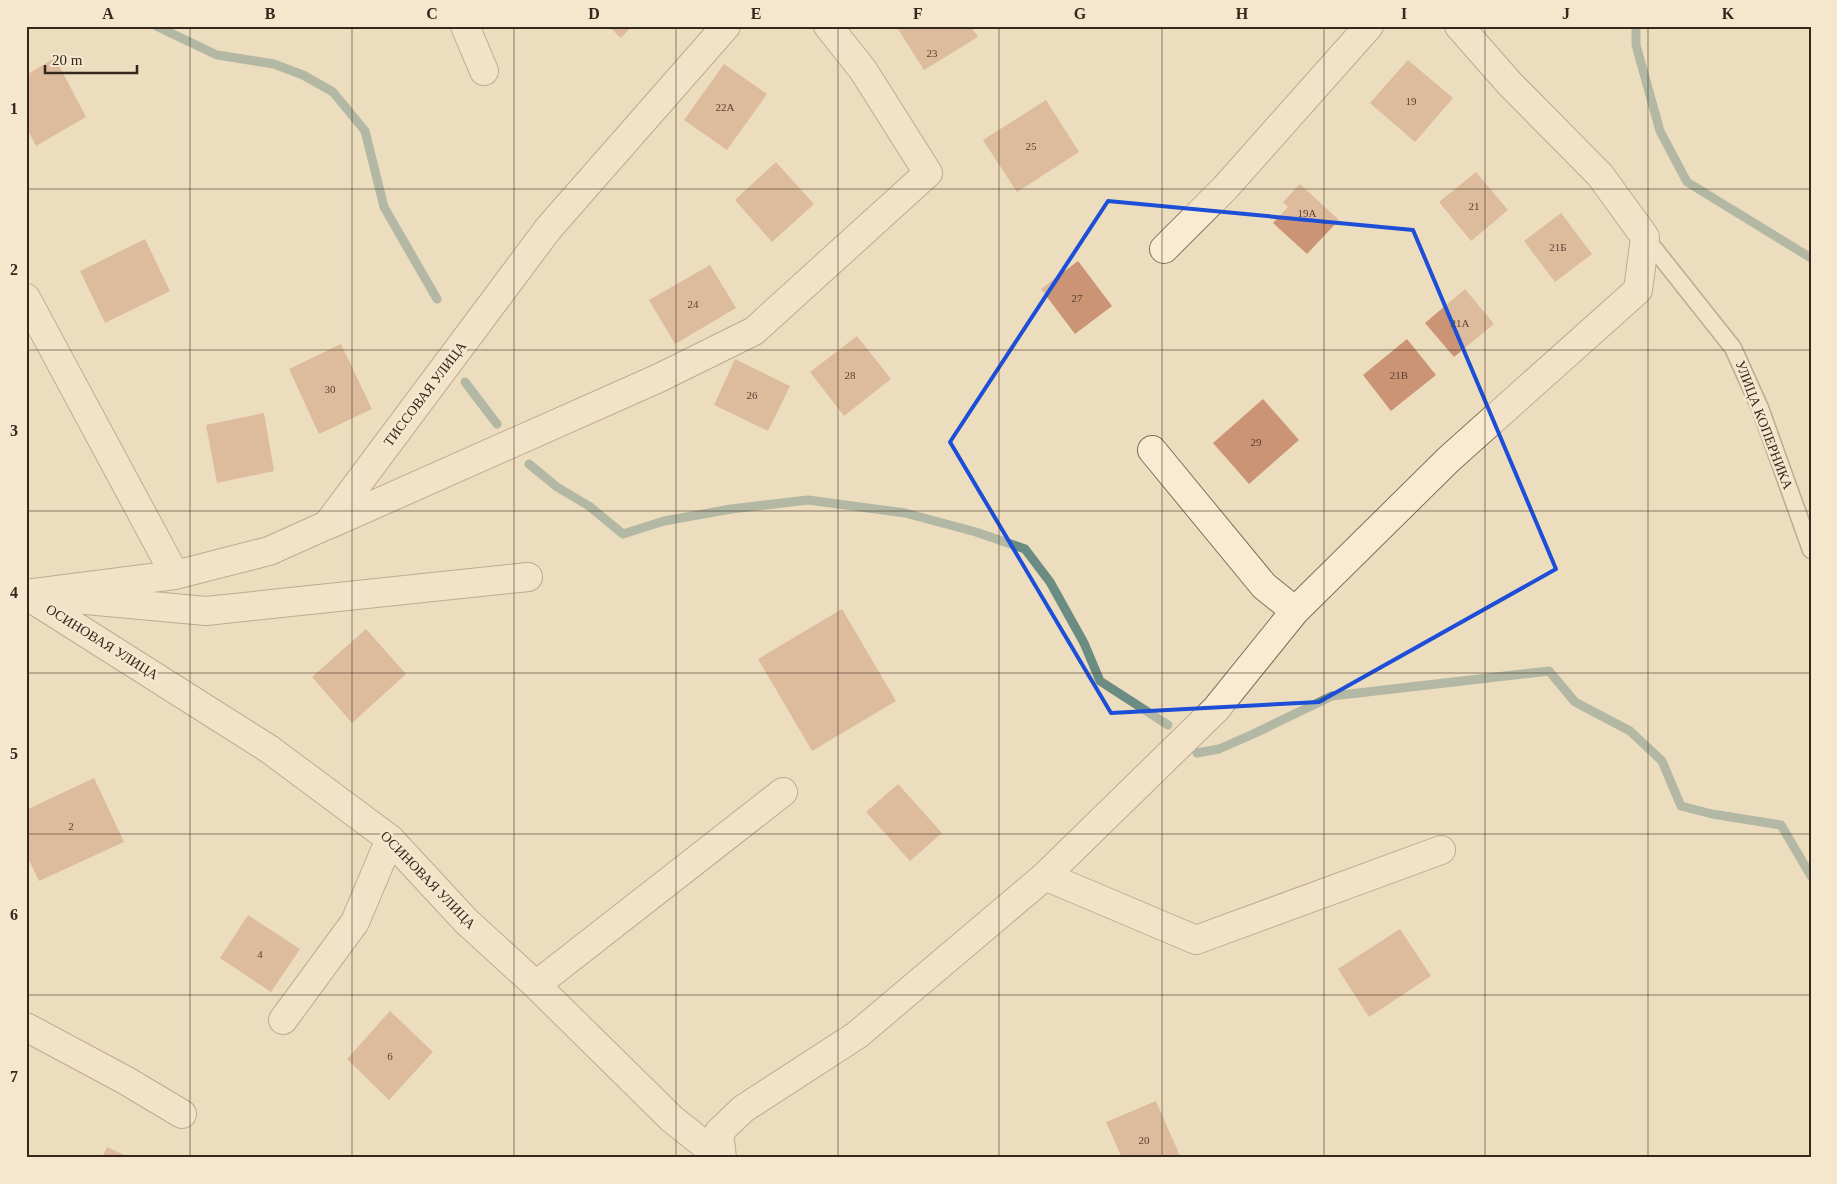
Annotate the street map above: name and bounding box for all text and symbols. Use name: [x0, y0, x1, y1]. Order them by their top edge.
text: A: [102, 5, 114, 22]
text: B: [265, 5, 276, 22]
text: C: [426, 5, 438, 22]
text: D: [588, 5, 600, 22]
text: E: [751, 5, 761, 22]
text: F: [913, 5, 923, 22]
text: G: [1074, 5, 1087, 22]
text: H: [1236, 5, 1249, 22]
text: I: [1401, 5, 1407, 22]
text: J: [1562, 5, 1570, 22]
text: K: [1722, 5, 1735, 22]
scale bar: [45, 42, 138, 74]
house number: 23: [927, 47, 938, 59]
text: 20 m: [52, 52, 83, 68]
house number: 19: [1406, 95, 1417, 107]
text: 1: [10, 100, 18, 117]
house number: 22А: [716, 101, 735, 113]
house number: 25: [1026, 140, 1037, 152]
house number: 21: [1469, 200, 1480, 212]
house number: 19А: [1298, 207, 1317, 219]
house number: 21Б: [1549, 241, 1567, 253]
text: 2: [10, 261, 18, 278]
house number: 27: [1072, 292, 1083, 304]
house number: 24: [688, 298, 699, 310]
house number: 21А: [1451, 317, 1470, 329]
street label: ТИССОВАЯ УЛИЦА: [381, 338, 470, 449]
street label: УЛИЦА КОПЕРНИКА: [1732, 358, 1796, 492]
house number: 28: [845, 369, 856, 381]
house number: 21В: [1390, 369, 1408, 381]
house number: 30: [325, 383, 336, 395]
house number: 26: [747, 389, 758, 401]
text: 3: [10, 422, 18, 439]
house number: 29: [1251, 436, 1262, 448]
text: 4: [10, 584, 18, 601]
street label: ОСИНОВАЯ УЛИЦА: [43, 601, 162, 683]
text: 5: [10, 745, 18, 762]
house number: 2: [68, 820, 74, 832]
street label: ОСИНОВАЯ УЛИЦА: [378, 828, 479, 932]
text: 6: [10, 906, 18, 923]
house number: 4: [257, 948, 263, 960]
house number: 6: [387, 1050, 393, 1062]
text: 7: [10, 1068, 18, 1085]
house number: 20: [1139, 1134, 1150, 1146]

